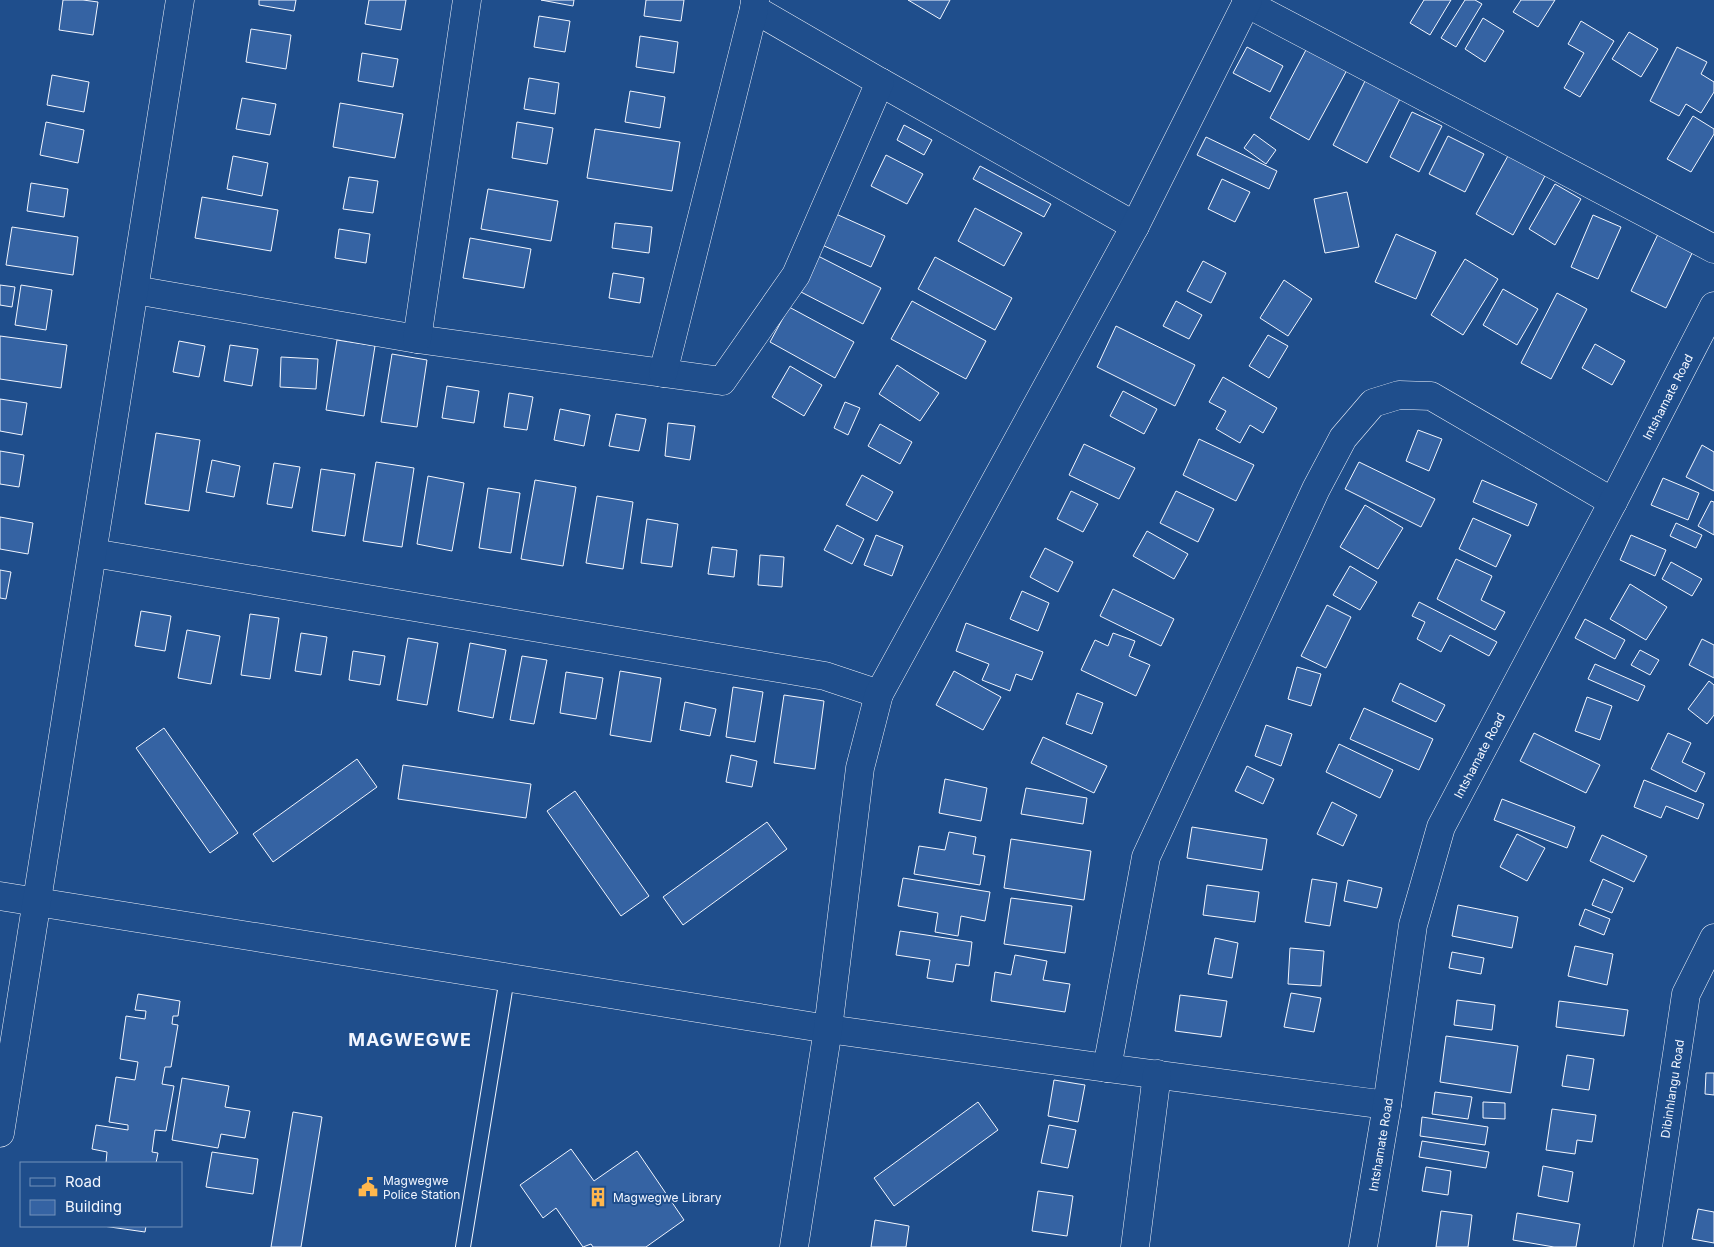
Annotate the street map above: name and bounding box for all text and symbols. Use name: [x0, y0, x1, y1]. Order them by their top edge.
street label: Intshamate Road: [1639, 351, 1696, 442]
street label: Intshamate Road: [1450, 710, 1508, 801]
district label: MAGWEGWE: [348, 1029, 472, 1050]
street label: Dibinhlangu Road: [1657, 1038, 1687, 1139]
street label: Intshamate Road: [1365, 1097, 1395, 1192]
legend: [20, 1162, 182, 1227]
text: Road: [65, 1172, 101, 1191]
place label: Magwegwe Police Station: [383, 1173, 460, 1202]
public building icon: Magwegwe Police Station: [357, 1176, 379, 1198]
building icon: Magwegwe Library: [587, 1186, 609, 1208]
place label: Magwegwe Library: [613, 1190, 722, 1205]
text: Building: [65, 1197, 122, 1216]

